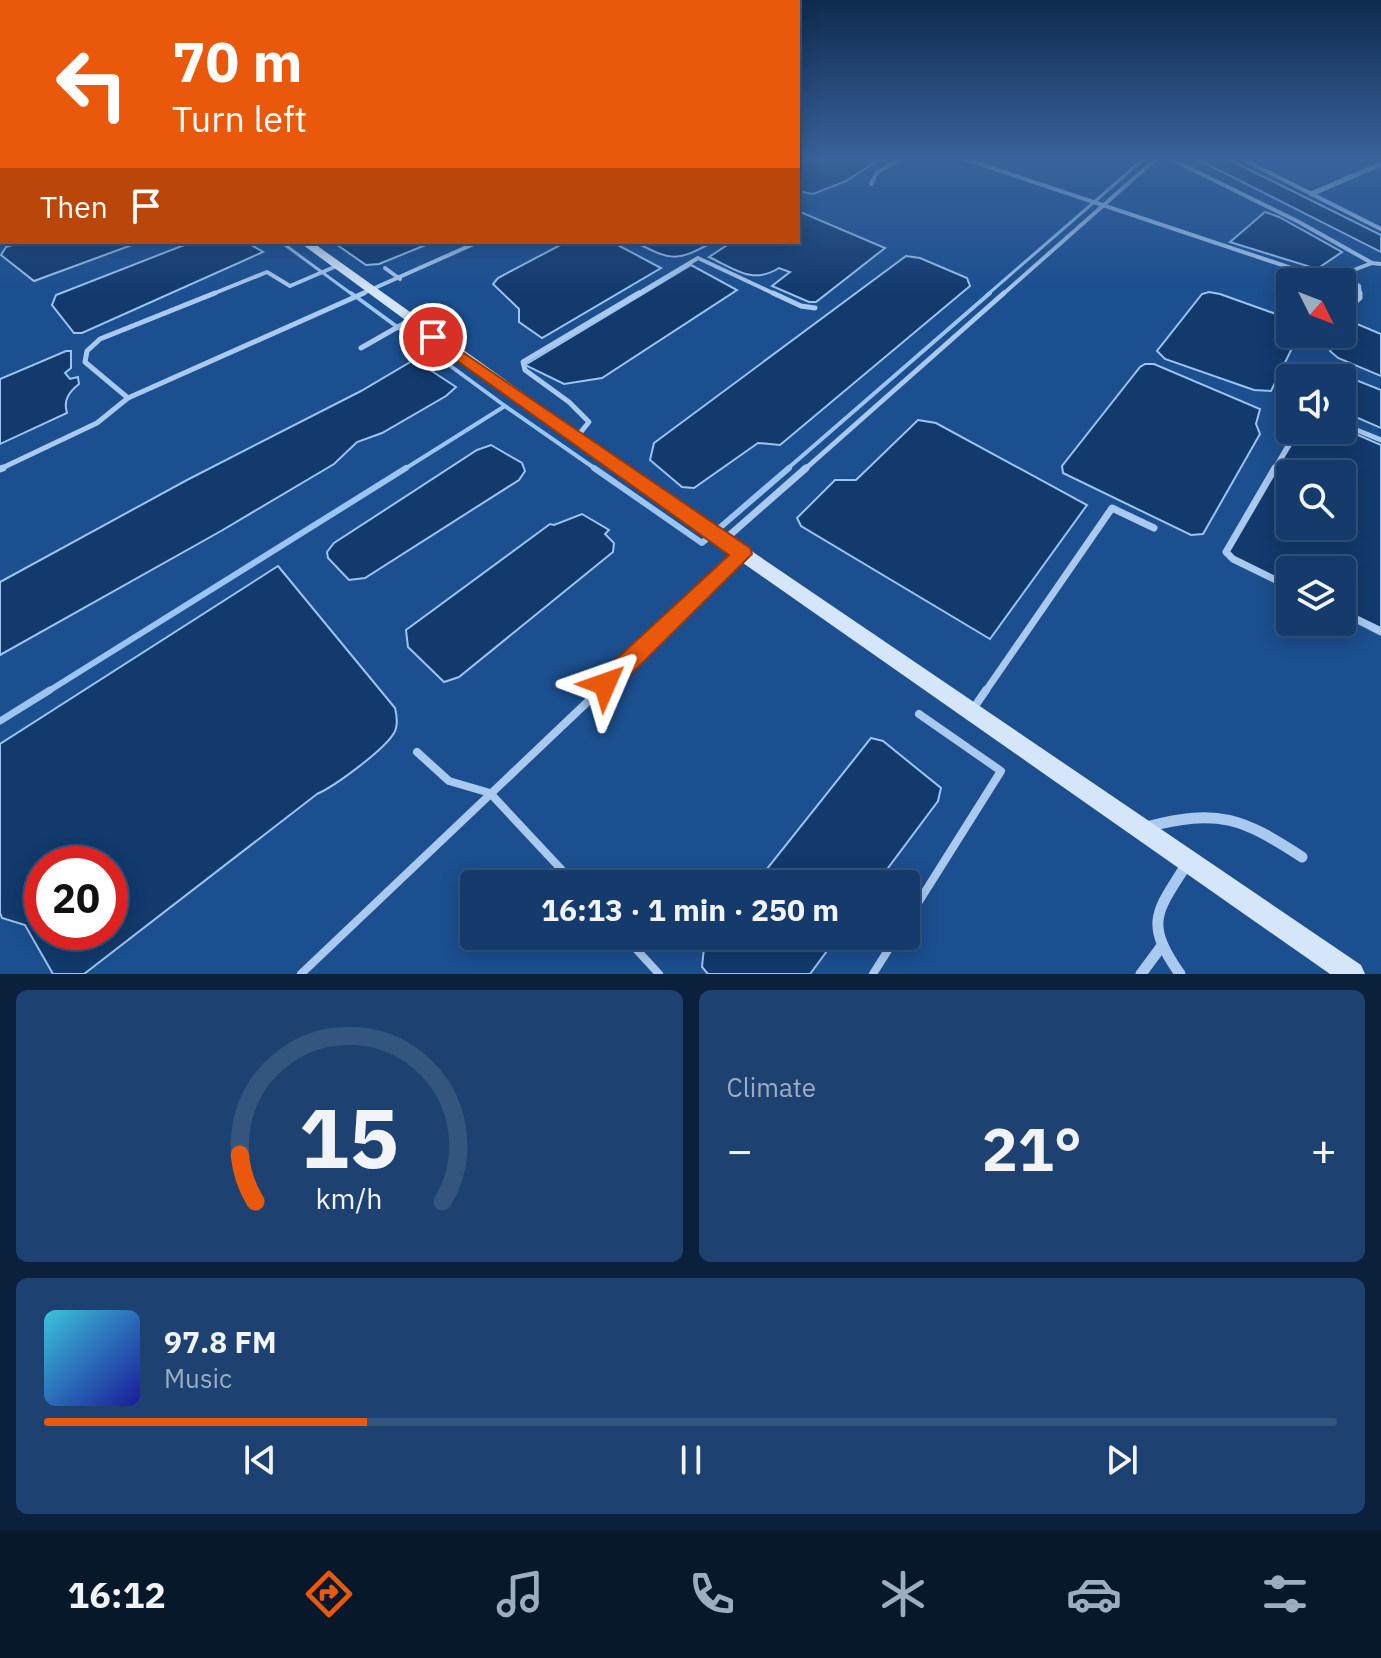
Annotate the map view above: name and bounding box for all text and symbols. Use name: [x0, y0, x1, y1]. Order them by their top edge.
text: 70 m: [172, 25, 302, 97]
icon: left: [40, 32, 144, 136]
text: Turn left: [172, 95, 307, 142]
icon: arrive: [124, 184, 168, 228]
text: Then: [40, 187, 108, 226]
north arrow: [1276, 268, 1356, 348]
map controls: [1276, 268, 1356, 636]
pin: [399, 303, 467, 371]
icon: arrive: [411, 315, 455, 359]
button: sound: [1276, 364, 1356, 444]
button: search: [1276, 460, 1356, 540]
button: layers: [1276, 556, 1356, 636]
position arrow: [563, 642, 647, 726]
speed limit sign: 20: [24, 846, 128, 950]
text: 16:13 · 1 min · 250 m: [541, 890, 839, 929]
text: Climate: [727, 1070, 816, 1104]
text: 15: [299, 1083, 399, 1191]
text: 21°: [982, 1109, 1082, 1188]
text: −: [727, 1121, 753, 1178]
text: +: [1311, 1121, 1337, 1178]
text: km/h: [316, 1180, 383, 1217]
text: 97.8 FM: [164, 1322, 277, 1361]
text: Music: [164, 1361, 232, 1395]
icon: previous: [238, 1438, 282, 1482]
icon: pause: [669, 1438, 713, 1482]
icon: next: [1100, 1438, 1144, 1482]
icon: directions: [301, 1566, 357, 1622]
icon: music: [492, 1566, 548, 1622]
icon: phone: [684, 1566, 740, 1622]
icon: climate: [875, 1566, 931, 1622]
icon: car: [1066, 1566, 1122, 1622]
icon: filters: [1257, 1566, 1313, 1622]
text: 16:12: [68, 1571, 166, 1618]

